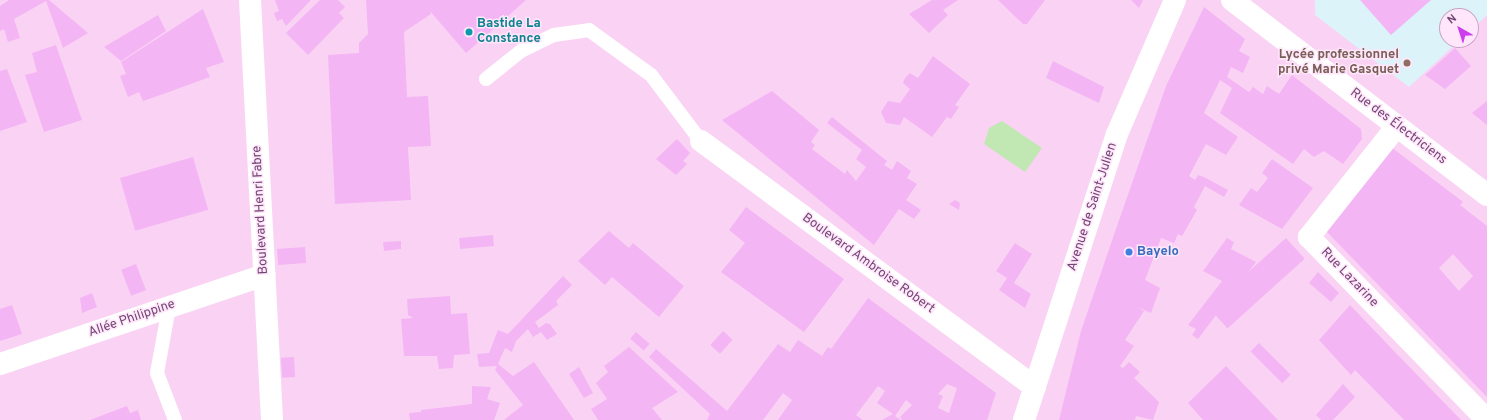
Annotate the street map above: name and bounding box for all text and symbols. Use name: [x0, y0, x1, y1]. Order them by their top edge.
north arrow: [1439, 8, 1479, 48]
text: N: [1445, 12, 1460, 27]
place label: Bastide La Constance: [477, 17, 541, 48]
marker: Bastide La Constance: [464, 27, 474, 37]
place label: Lycée professionnel privé Marie Gasquet: [1278, 48, 1399, 79]
marker: Lycée professionnel privé Marie Gasquet: [1402, 58, 1412, 68]
street label: Rue des Électriciens: [1347, 86, 1449, 168]
street label: Avenue de Saint-Julien: [1065, 141, 1121, 273]
street label: Boulevard Henri Fabre: [250, 145, 272, 275]
street label: Boulevard Ambroise Robert: [798, 210, 938, 318]
place label: Bayelo: [1137, 244, 1179, 260]
street label: Rue Lazarine: [1317, 245, 1381, 311]
marker: Bayelo: [1124, 247, 1134, 257]
street label: Allée Philippine: [87, 297, 177, 341]

